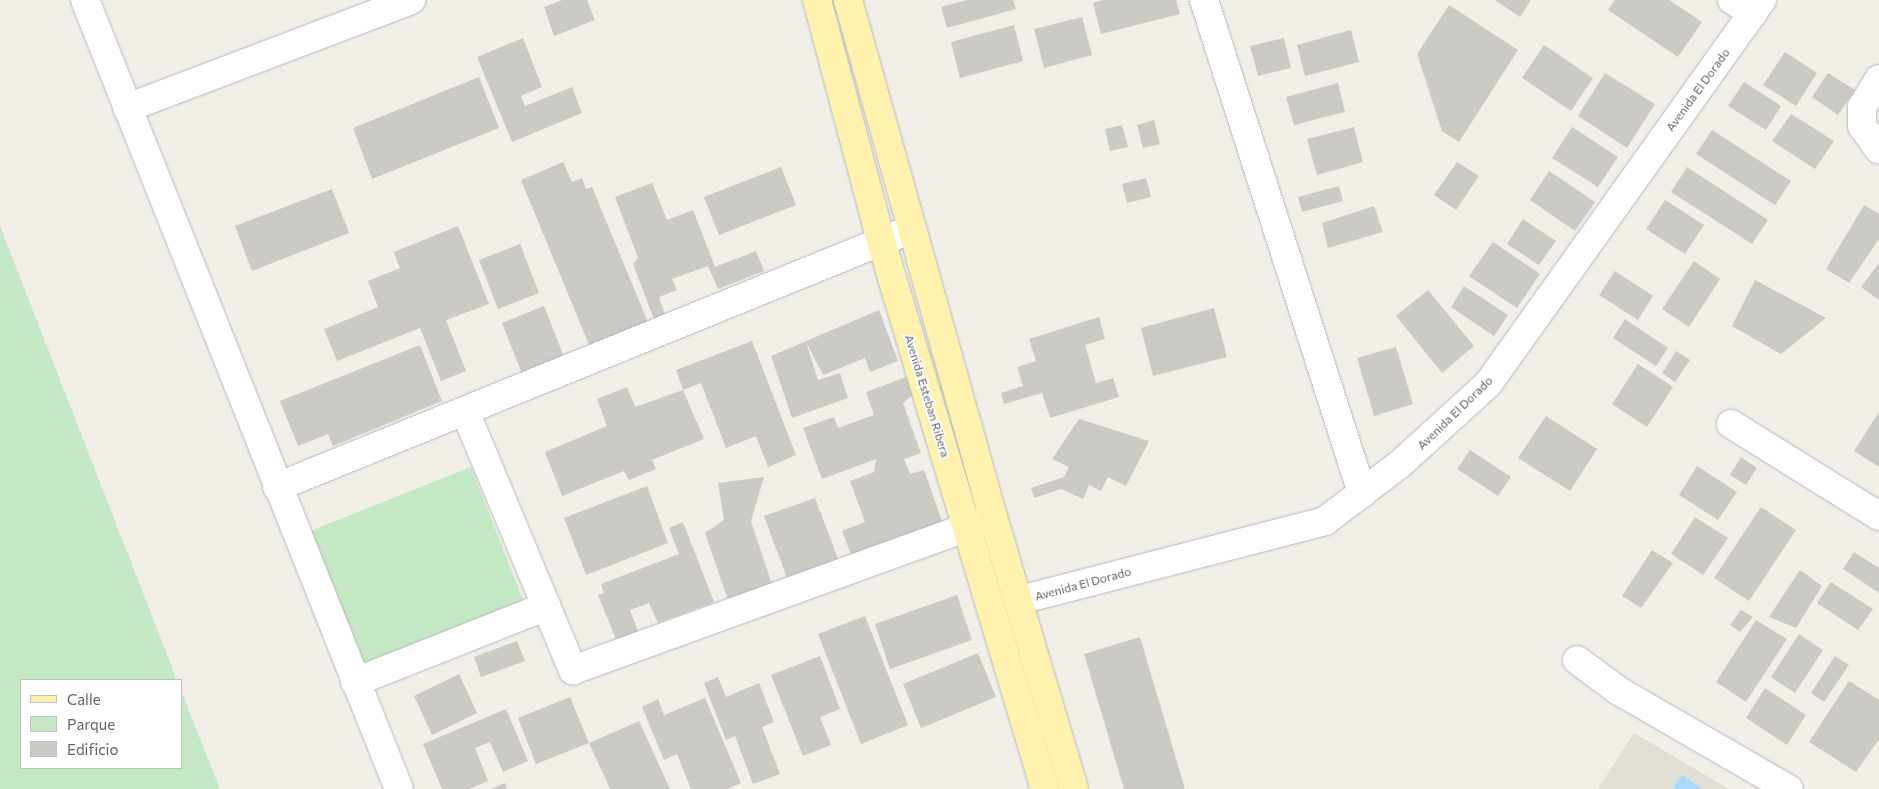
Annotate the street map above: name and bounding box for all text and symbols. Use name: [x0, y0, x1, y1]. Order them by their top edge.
street label: Avenida El Dorado: [1663, 46, 1733, 134]
street label: Avenida Esteban Ribera: [902, 333, 952, 459]
street label: Avenida El Dorado: [1414, 373, 1496, 453]
street label: Avenida El Dorado: [1033, 564, 1133, 604]
legend: [20, 679, 182, 769]
text: Calle: [67, 690, 101, 708]
text: Parque: [67, 715, 115, 733]
text: Edificio: [67, 740, 118, 758]

